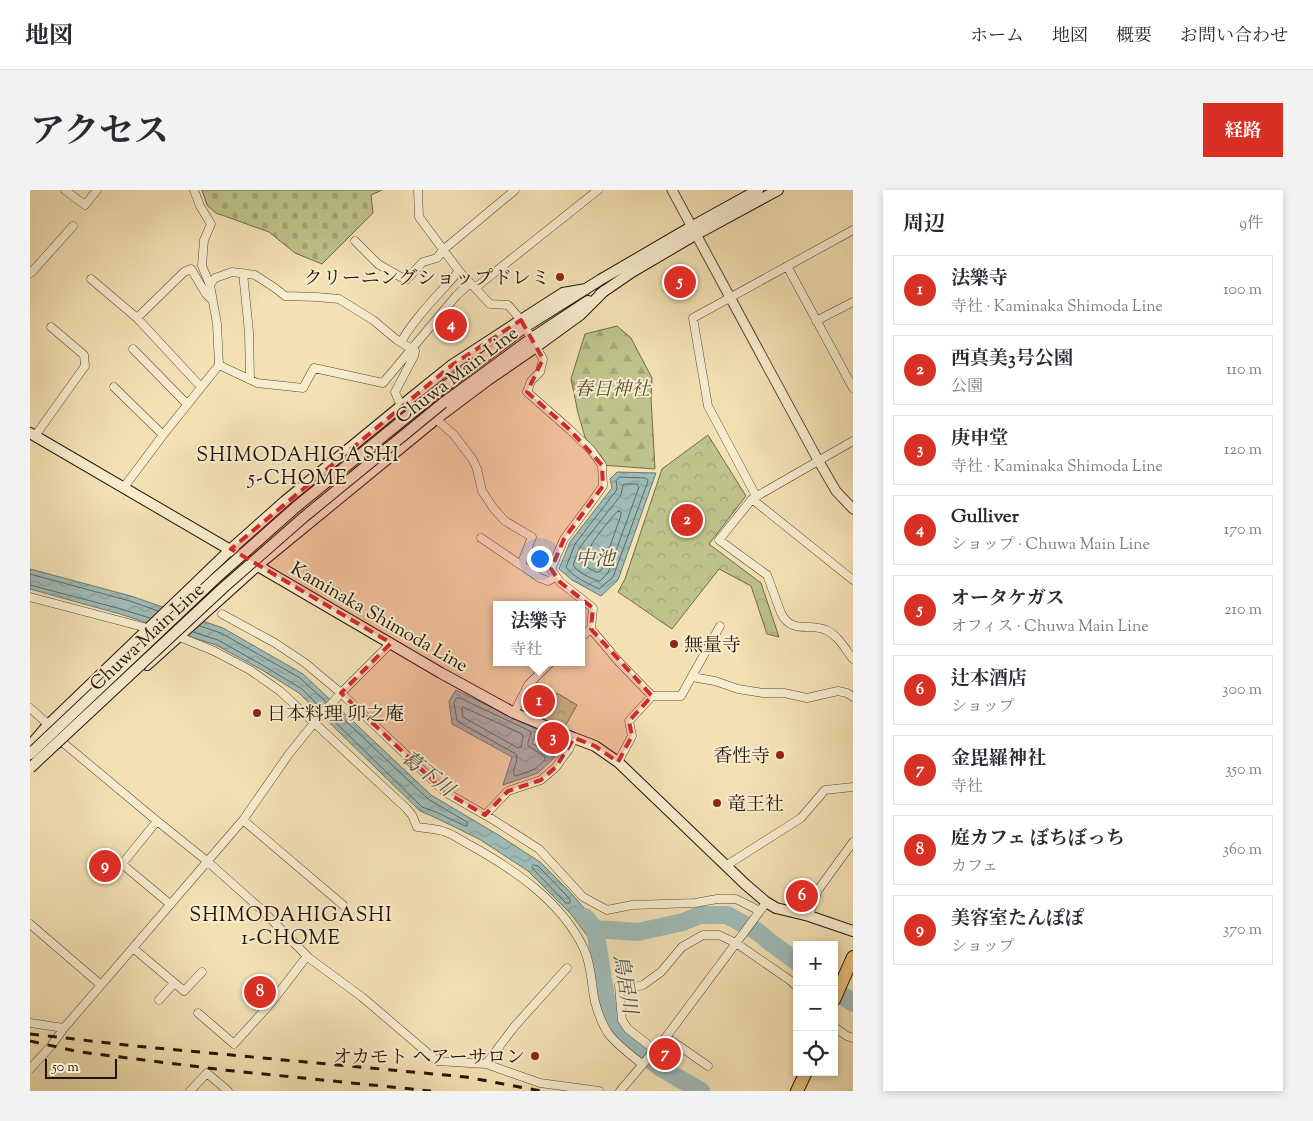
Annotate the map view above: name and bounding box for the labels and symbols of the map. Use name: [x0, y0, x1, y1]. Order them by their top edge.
pin: 5: [664, 263, 696, 301]
place label: クリーニングショップドレミ: [304, 266, 550, 293]
marker: クリーニングショップドレミ: [554, 271, 566, 283]
pin: 4: [435, 306, 467, 344]
street label: Chuwa Main Line: [390, 321, 525, 431]
park label: 春日神社: [574, 377, 652, 404]
district label: SHIMODAHIGASHI 5-CHOME: [196, 442, 400, 494]
pin: 2: [671, 501, 703, 539]
your location: [527, 546, 553, 572]
water label: 中池: [575, 546, 617, 575]
street label: Kaminaka Shimoda Line: [285, 556, 473, 680]
street label: Chuwa Main Line: [84, 577, 211, 698]
place label: 無量寺: [684, 633, 741, 660]
marker: 無量寺: [668, 638, 680, 650]
pin: 1: [523, 682, 555, 720]
place label: 日本料理 卯之庵: [267, 702, 404, 729]
marker: 日本料理 卯之庵: [251, 707, 263, 719]
pin: 3: [537, 719, 569, 757]
place label: 香性寺: [713, 744, 770, 771]
water label: 葛下川: [394, 745, 461, 806]
marker: 香性寺: [774, 749, 786, 761]
place label: 竜王社: [727, 792, 784, 819]
marker: 竜王社: [711, 797, 723, 809]
pin: 9: [89, 847, 121, 885]
pin: 6: [786, 877, 818, 915]
district label: SHIMODAHIGASHI 1-CHOME: [189, 902, 393, 954]
water label: 鳥居川: [604, 952, 643, 1018]
pin: 8: [244, 973, 276, 1011]
pin: 7: [649, 1035, 681, 1073]
place label: オカモト ヘアーサロン: [333, 1045, 525, 1072]
marker: オカモト ヘアーサロン: [529, 1050, 541, 1062]
scale bar: [45, 1056, 118, 1079]

